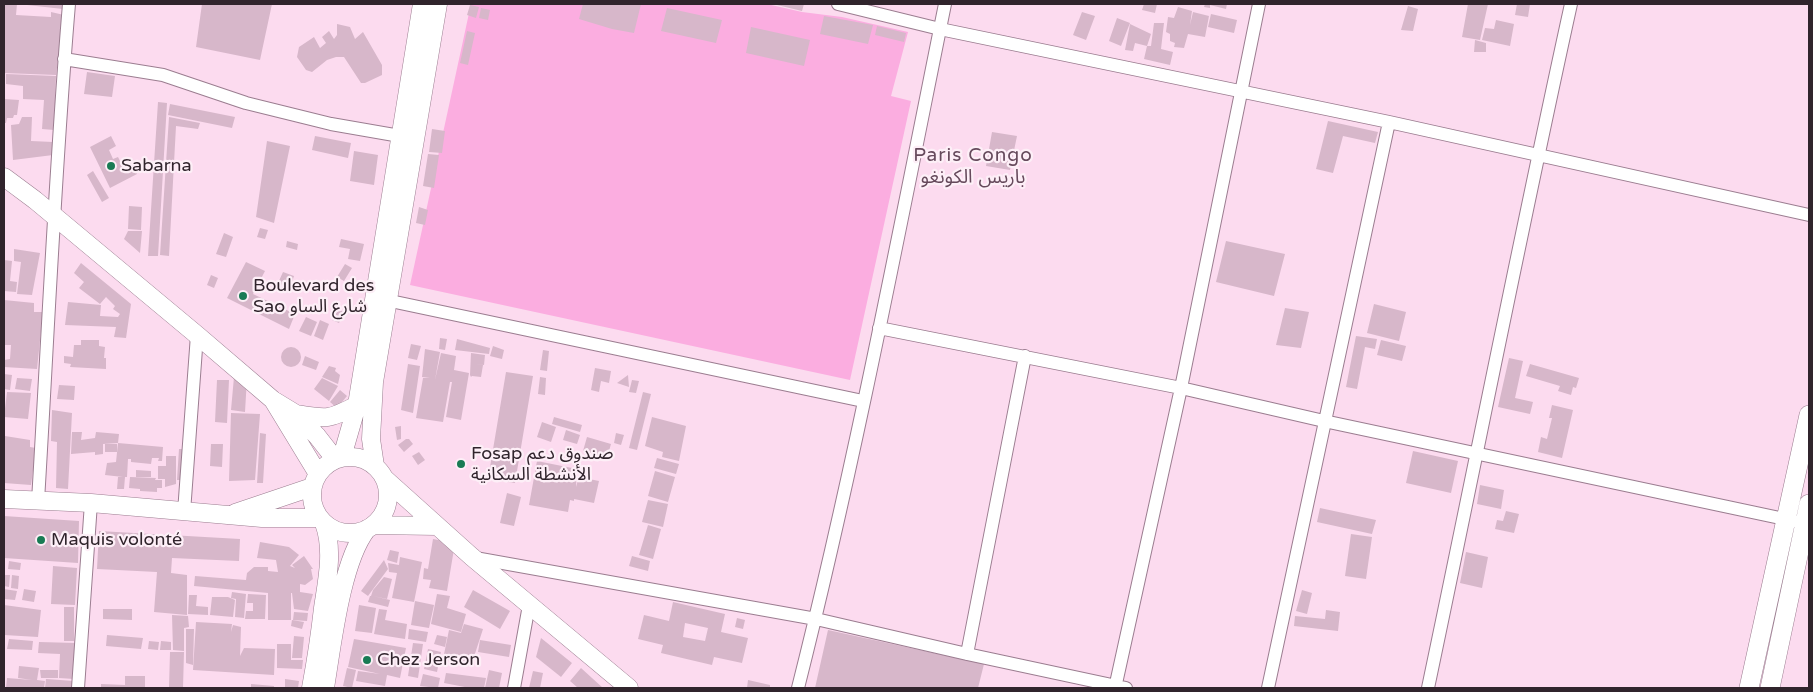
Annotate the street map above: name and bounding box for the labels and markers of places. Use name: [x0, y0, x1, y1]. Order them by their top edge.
place label: Sabarna: [121, 155, 192, 177]
marker: Sabarna: [105, 160, 117, 172]
place label: Boulevard des Sao شارع الساو: [253, 275, 374, 318]
marker: Boulevard des Sao شارع الساو: [237, 290, 249, 302]
place label: Fosap صندوق دعم الأنشطة السكانية: [471, 443, 613, 486]
marker: Fosap صندوق دعم الأنشطة السكانية: [455, 458, 467, 470]
place label: Maquis volonté: [51, 529, 182, 551]
marker: Maquis volonté: [35, 534, 47, 546]
place label: Chez Jerson: [377, 649, 480, 671]
marker: Chez Jerson: [361, 654, 373, 666]

